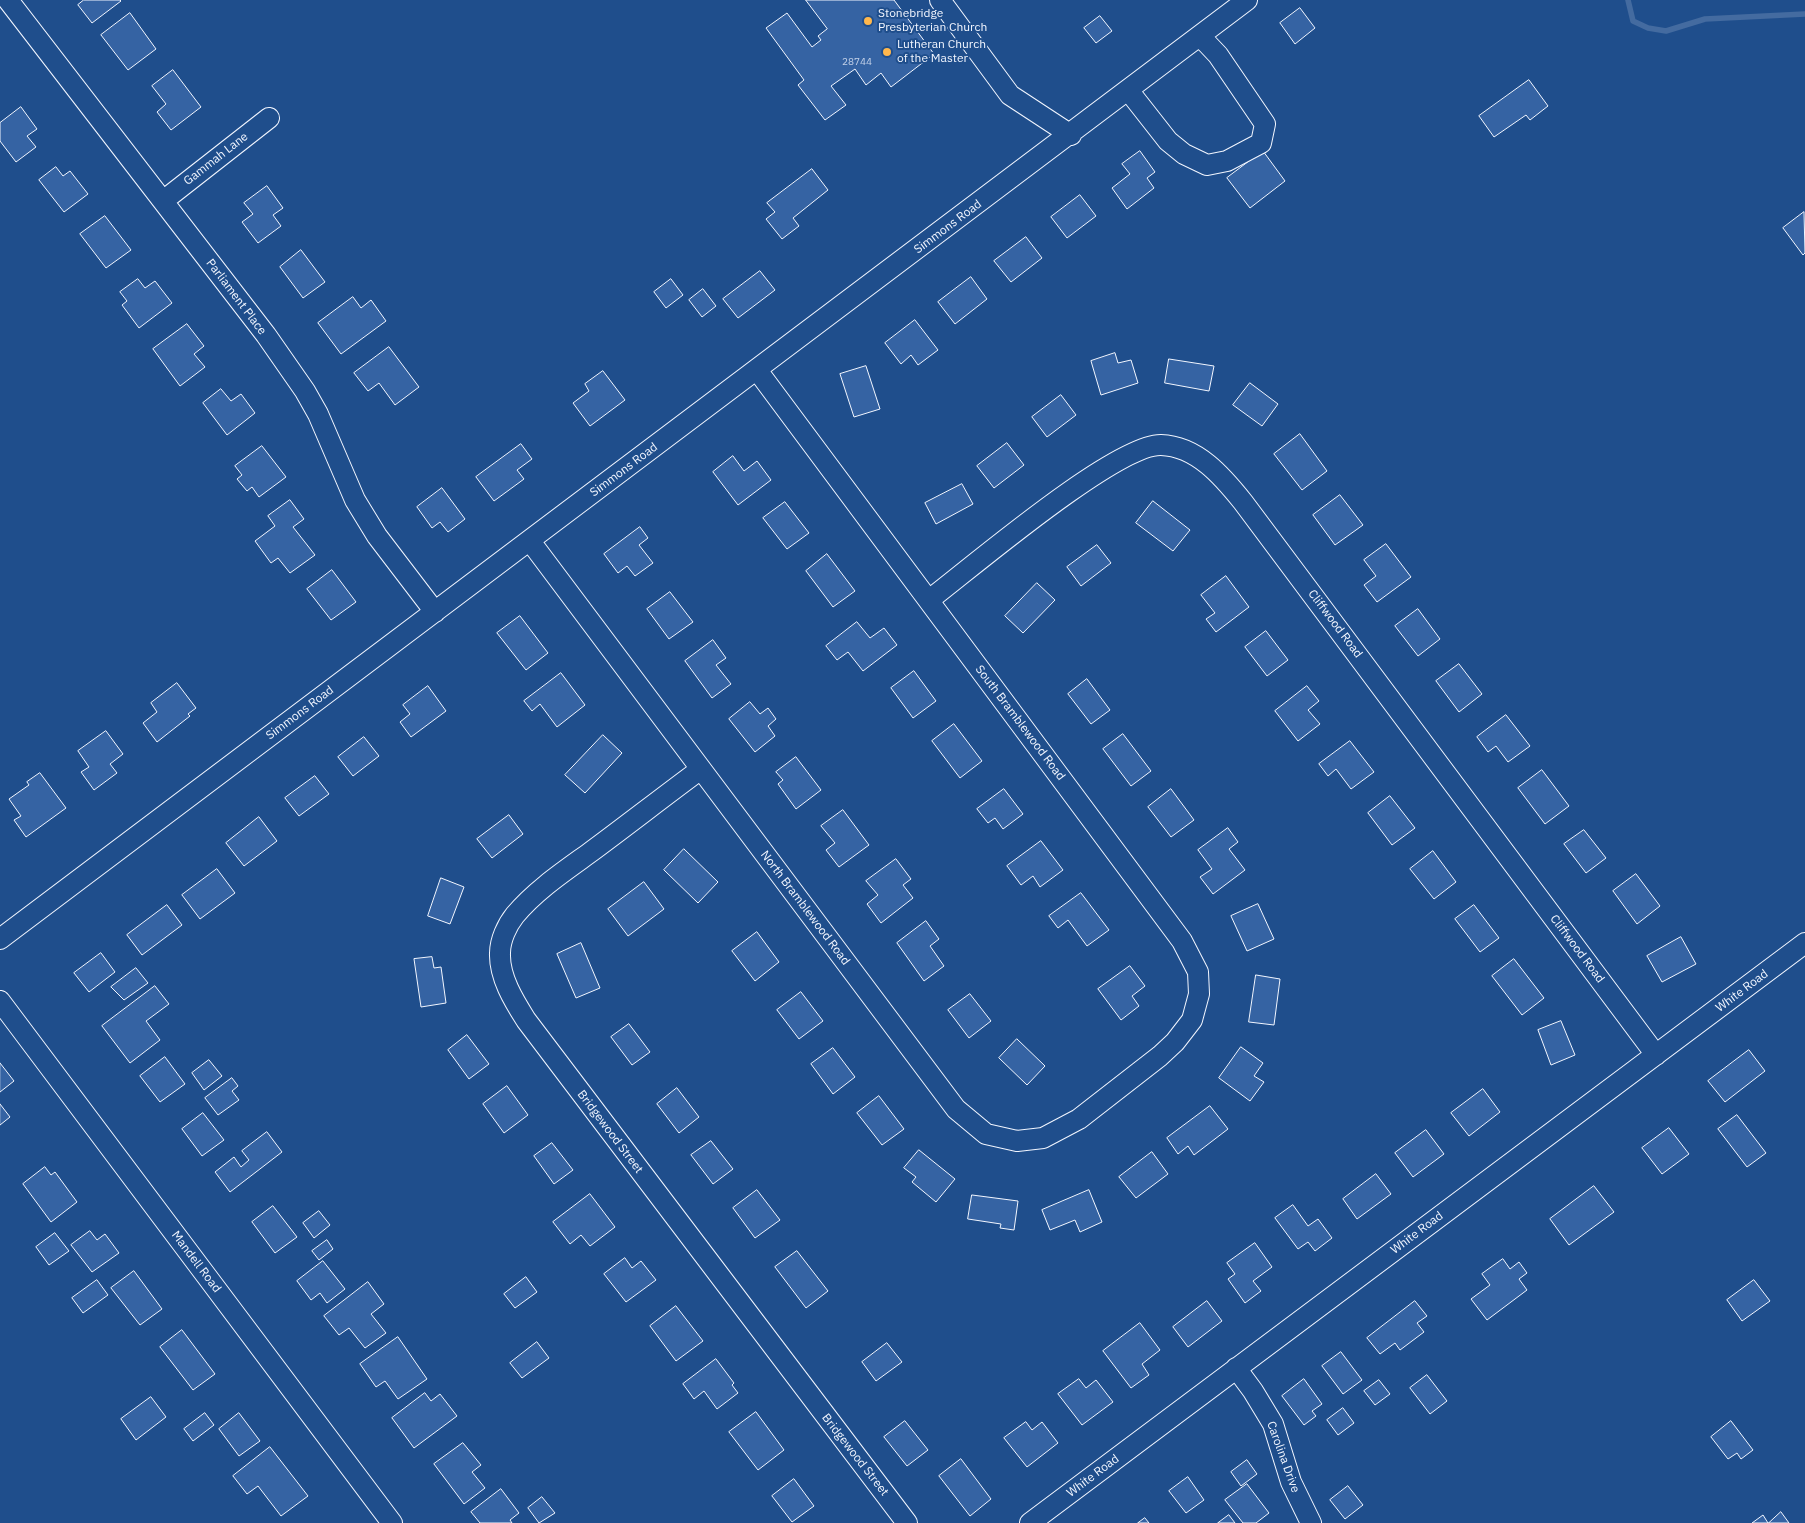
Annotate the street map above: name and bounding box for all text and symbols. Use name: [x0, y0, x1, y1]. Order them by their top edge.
place label: Stonebridge Presbyterian Church: [878, 7, 987, 35]
marker: Stonebridge Presbyterian Church: [862, 15, 874, 27]
place label: Lutheran Church of the Master: [897, 38, 986, 66]
marker: Lutheran Church of the Master: [881, 46, 893, 58]
house number: 28744: [842, 56, 872, 68]
street label: Gammah Lane: [181, 129, 251, 189]
street label: Simmons Road: [911, 197, 985, 257]
street label: Parliament Place: [203, 256, 269, 338]
street label: Simmons Road: [587, 440, 661, 500]
street label: Cliffwood Road: [1305, 587, 1365, 661]
street label: South Bramblewood Road: [972, 663, 1068, 783]
street label: Simmons Road: [263, 683, 337, 743]
street label: North Bramblewood Road: [757, 848, 853, 968]
street label: Cliffwood Road: [1547, 912, 1607, 986]
street label: White Road: [1713, 967, 1771, 1015]
street label: Bridgewood Street: [574, 1088, 646, 1176]
street label: White Road: [1388, 1209, 1446, 1257]
street label: Mandell Road: [168, 1228, 224, 1296]
street label: Bridgewood Street: [818, 1411, 892, 1499]
street label: Carolina Drive: [1263, 1419, 1303, 1495]
street label: White Road: [1064, 1452, 1122, 1500]

